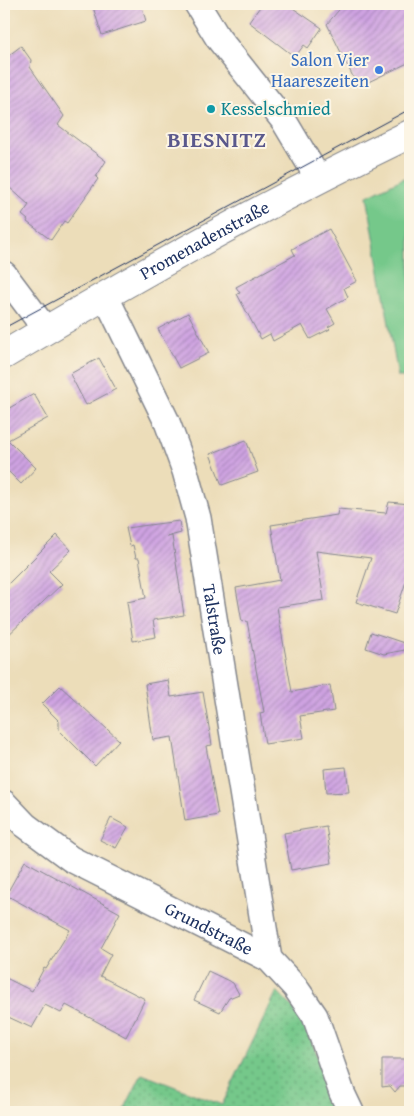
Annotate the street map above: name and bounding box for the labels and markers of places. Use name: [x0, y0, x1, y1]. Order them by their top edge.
place label: Salon Vier Haareszeiten: [271, 46, 370, 94]
marker: Salon Vier Haareszeiten: [373, 64, 385, 76]
place label: Kesselschmied: [221, 95, 331, 122]
marker: Kesselschmied: [205, 103, 217, 115]

